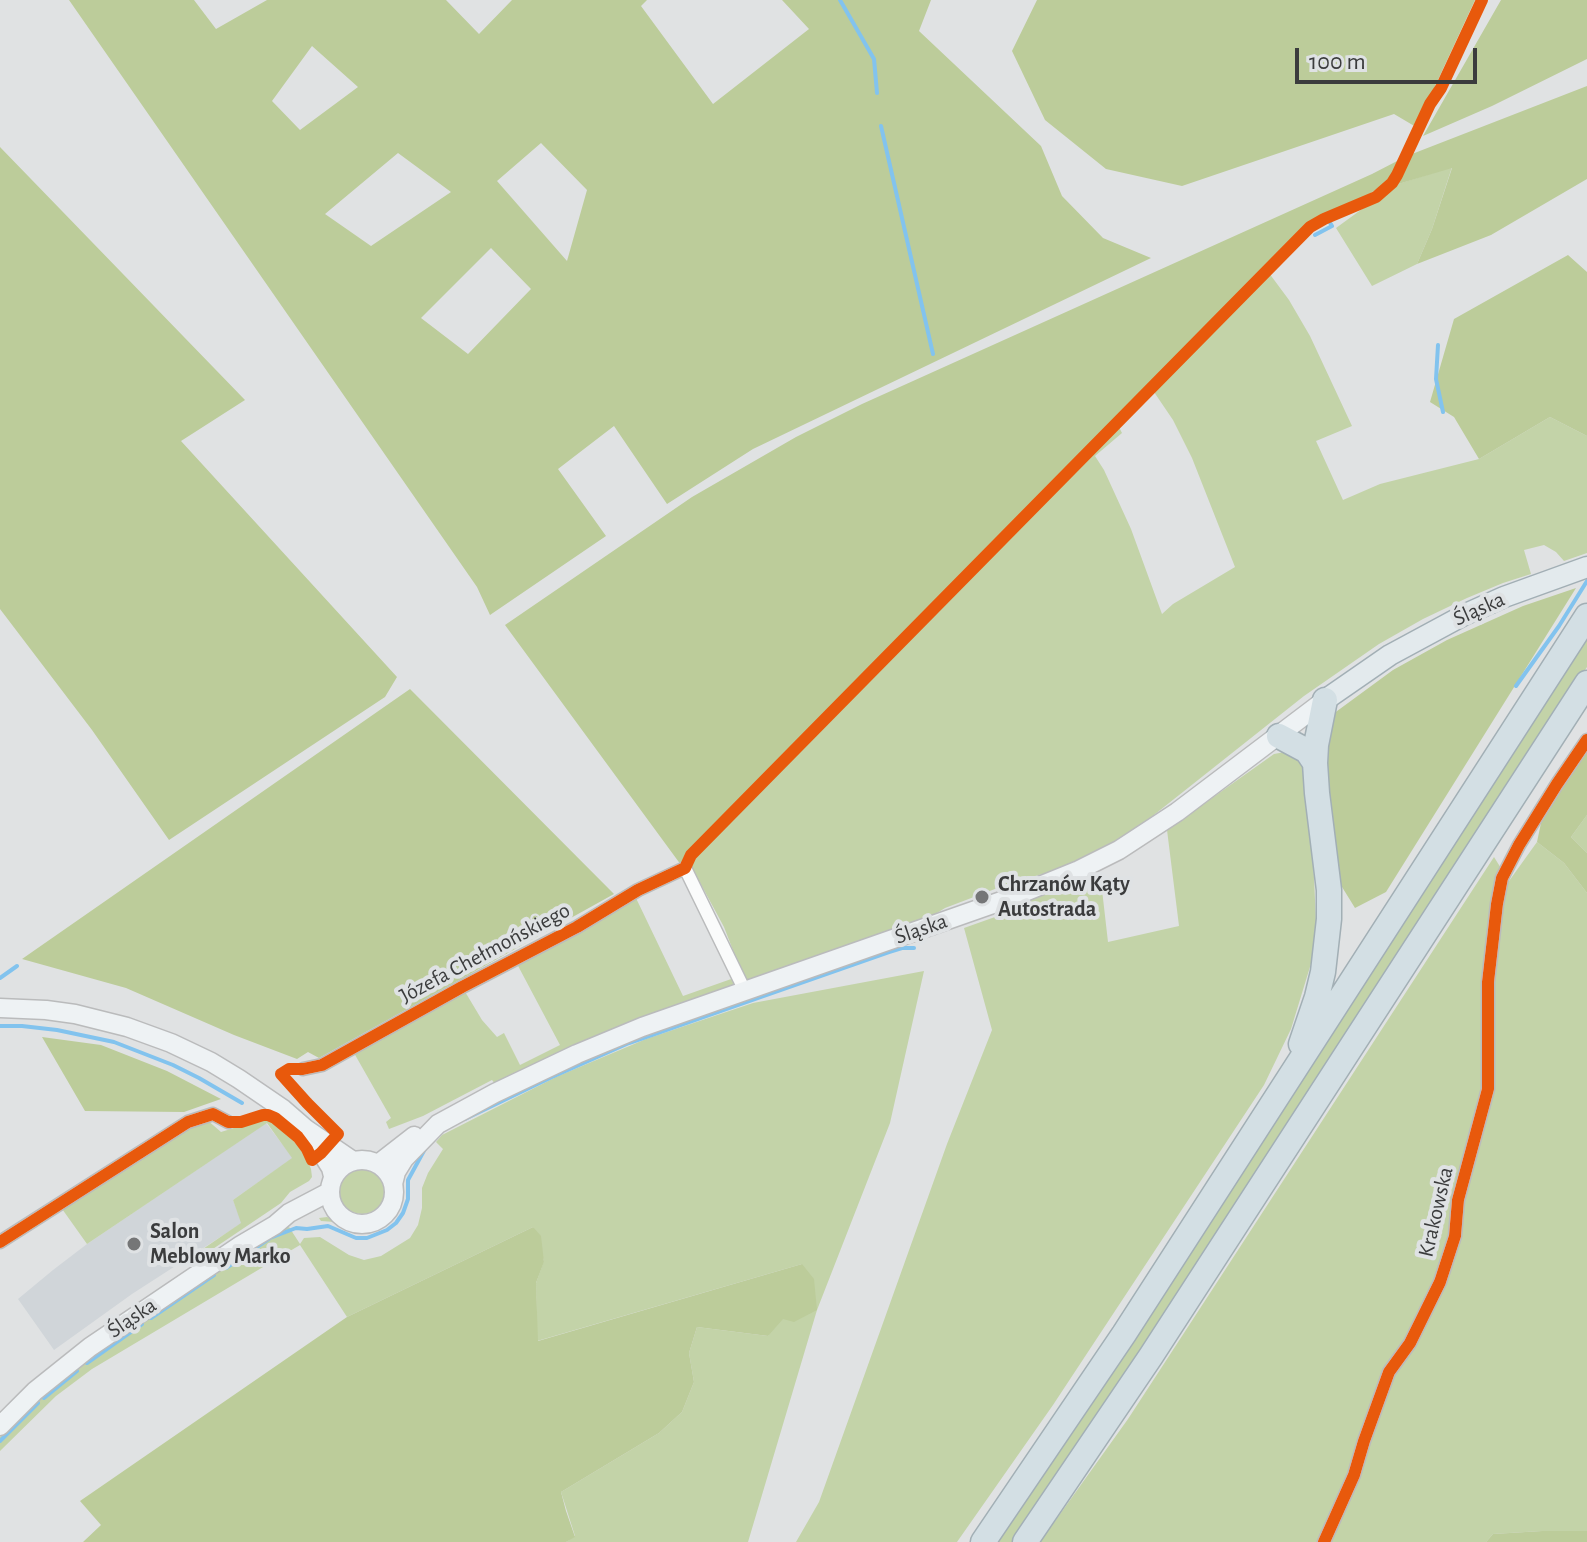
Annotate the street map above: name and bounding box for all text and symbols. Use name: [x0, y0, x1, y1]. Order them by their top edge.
scale bar: [1299, 32, 1481, 82]
text: 100 m: [1309, 50, 1366, 74]
street label: Śląska: [1449, 586, 1509, 632]
place label: Chrzanów Kąty Autostrada: [998, 871, 1130, 922]
marker: Chrzanów Kąty Autostrada: [973, 888, 991, 906]
street label: Józefa Chełmońskiego: [395, 897, 575, 1009]
street label: Śląska: [891, 908, 951, 950]
street label: Krakowska: [1413, 1164, 1459, 1260]
place label: Salon Meblowy Marko: [150, 1218, 291, 1270]
marker: Salon Meblowy Marko: [125, 1235, 143, 1253]
street label: Śląska: [102, 1292, 162, 1344]

